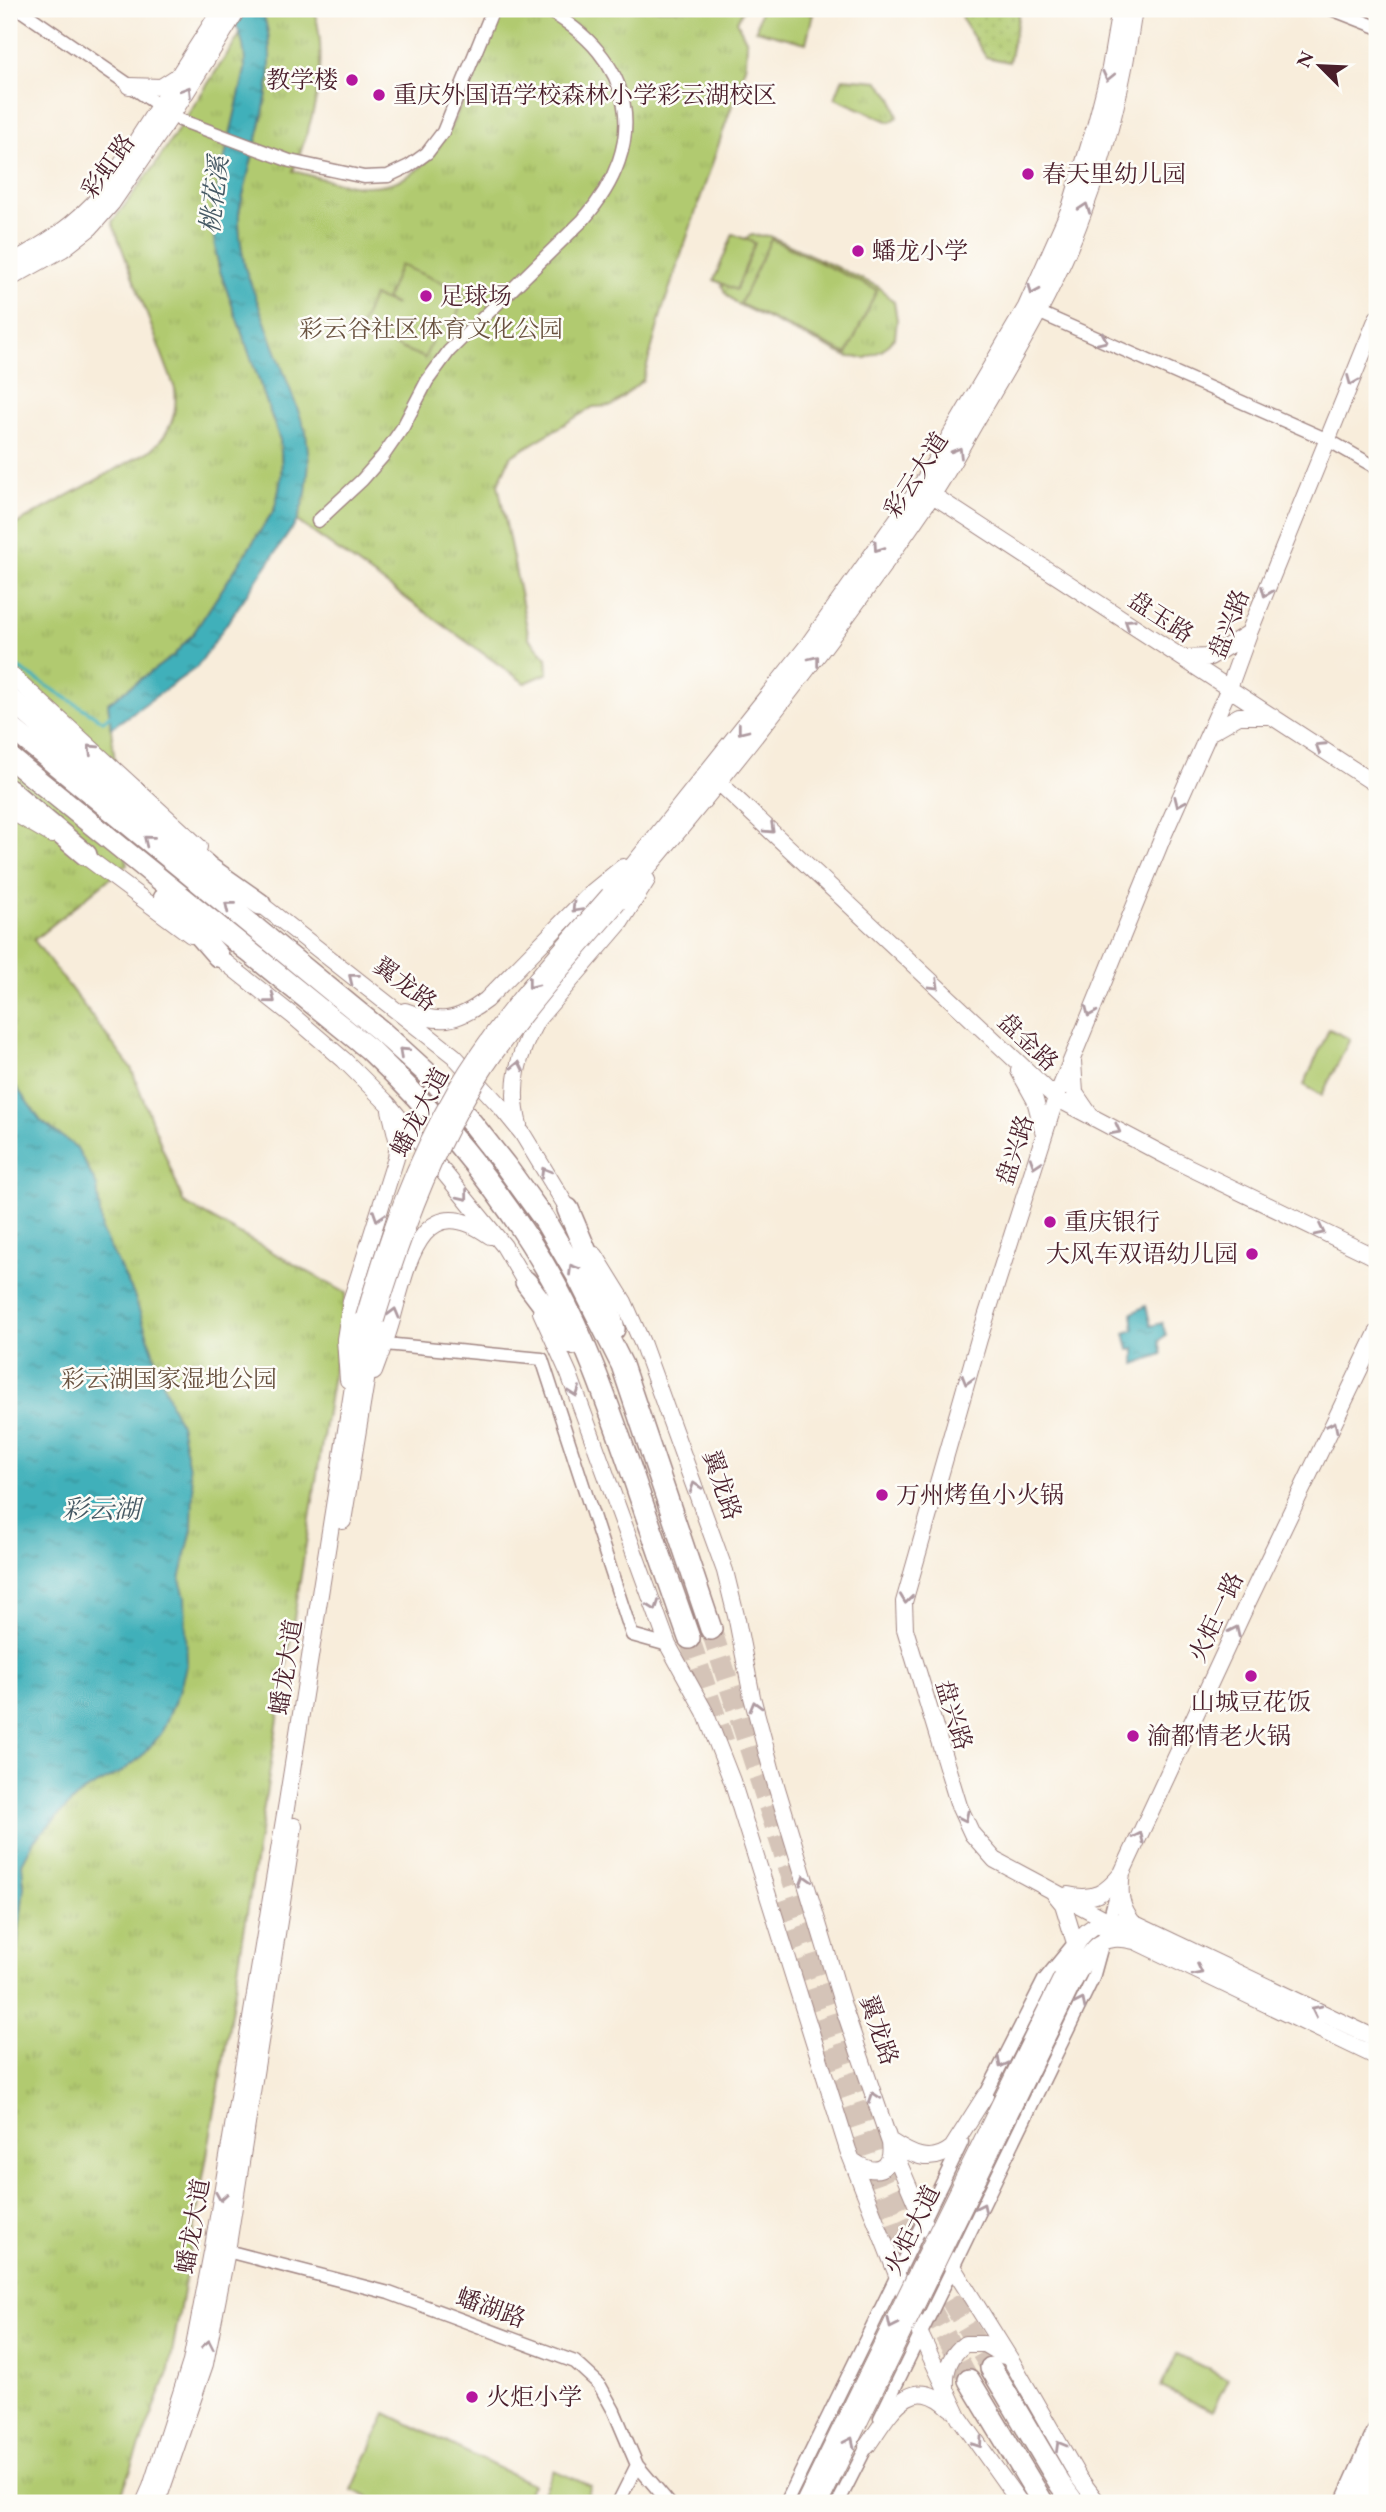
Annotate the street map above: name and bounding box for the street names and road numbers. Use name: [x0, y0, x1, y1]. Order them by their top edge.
street label: 彩虹路: [74, 127, 141, 204]
street label: 彩云大道: [876, 426, 955, 523]
street label: 盘玉路: [1123, 584, 1200, 649]
street label: 盘兴路: [1201, 585, 1256, 663]
street label: 翼龙路: [367, 950, 443, 1018]
street label: 盘金路: [991, 1006, 1065, 1078]
street label: 蟠龙大道: [383, 1062, 456, 1161]
street label: 盘兴路: [989, 1111, 1040, 1189]
street label: 翼龙路: [696, 1446, 749, 1524]
street label: 火炬一路: [1181, 1567, 1250, 1667]
street label: 蟠龙大道: [263, 1617, 308, 1717]
street label: 盘兴路: [929, 1676, 980, 1754]
street label: 翼龙路: [853, 1991, 906, 2069]
street label: 蟠龙大道: [169, 2176, 216, 2276]
street label: 火炬大道: [877, 2180, 947, 2280]
street label: 蟠湖路: [452, 2281, 530, 2334]

